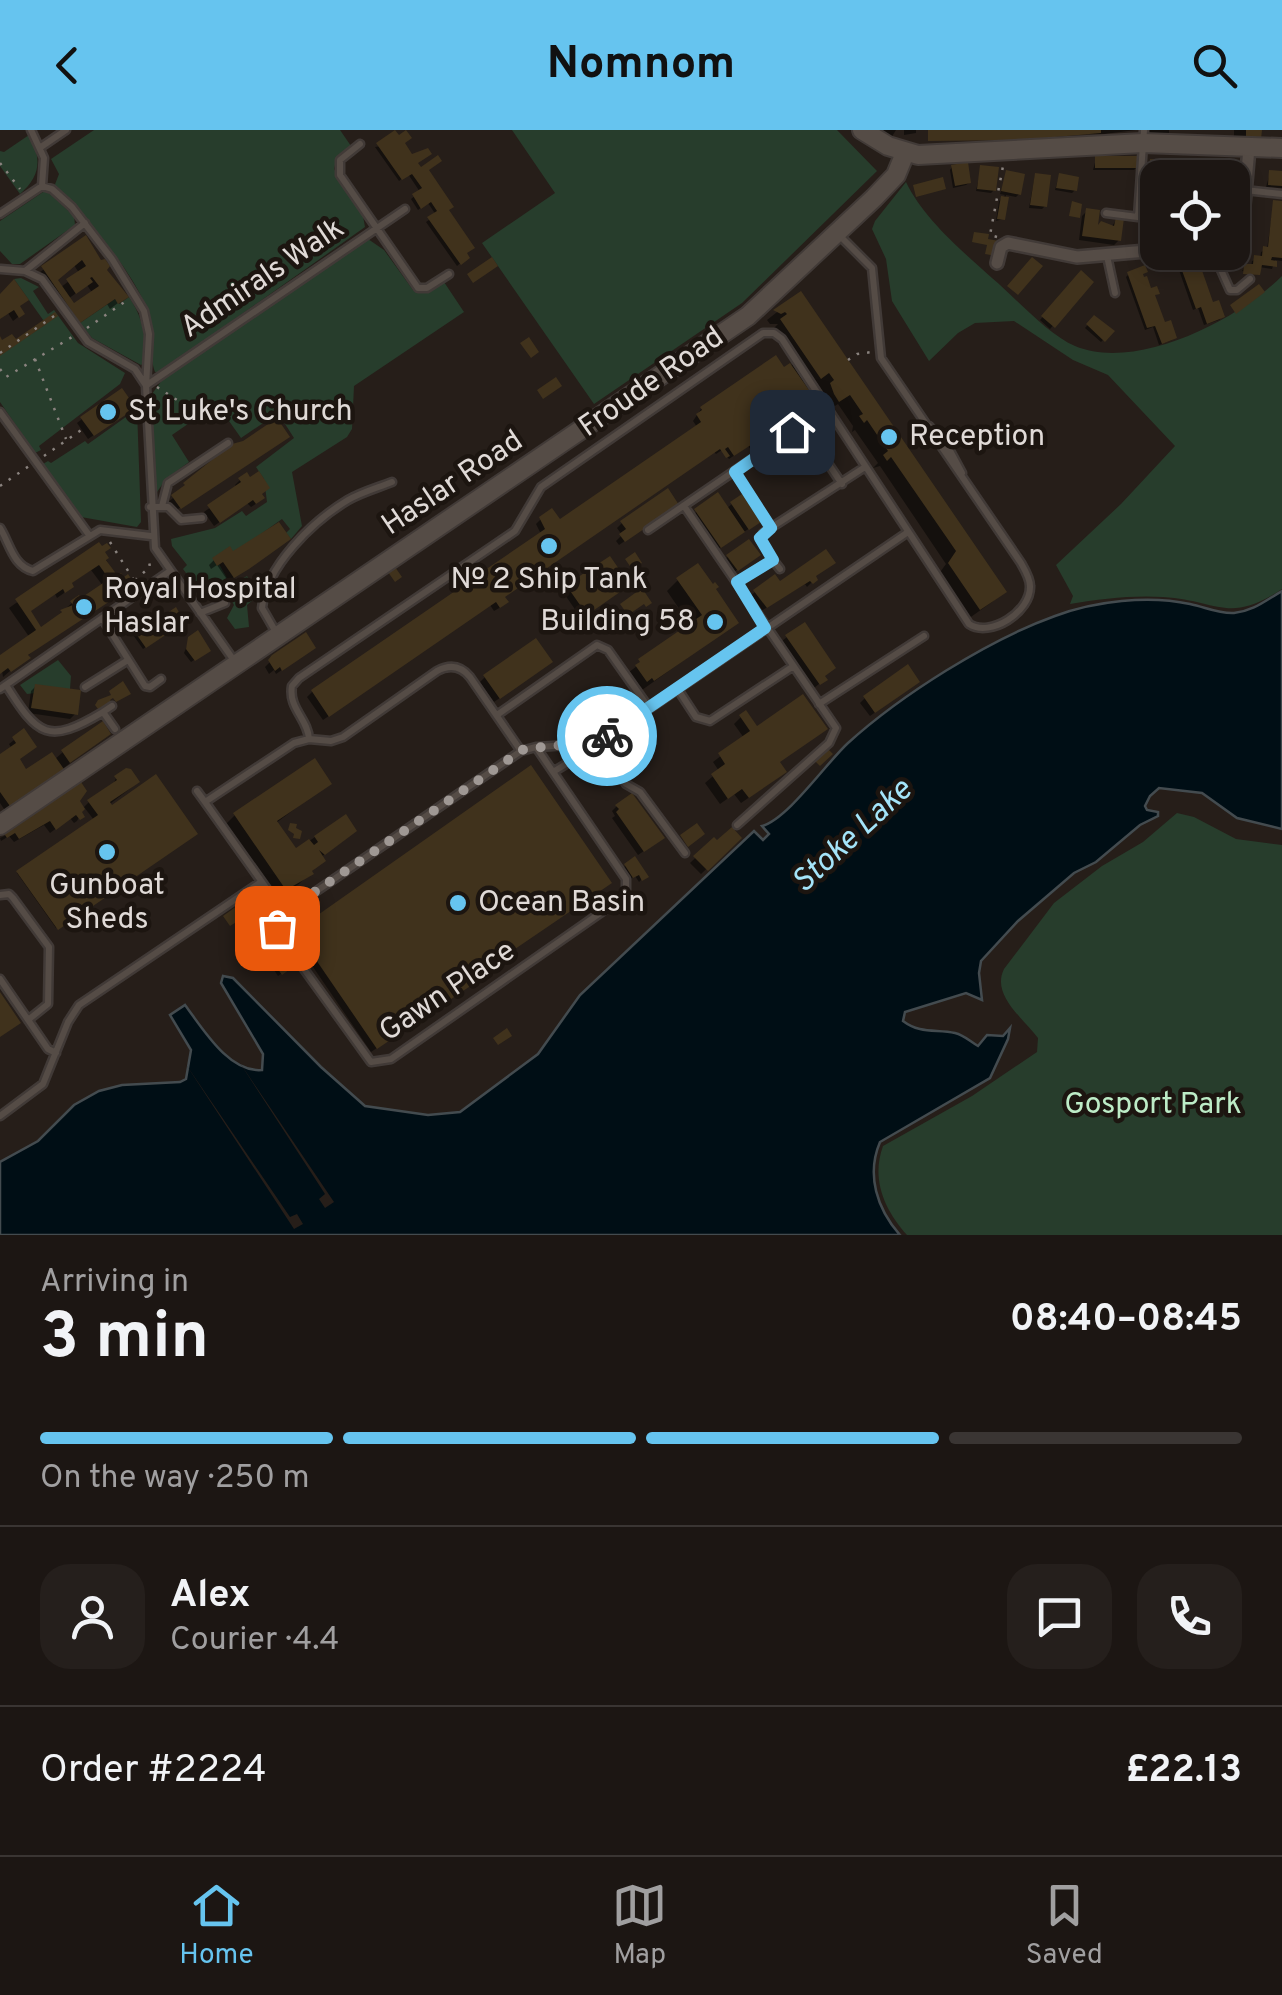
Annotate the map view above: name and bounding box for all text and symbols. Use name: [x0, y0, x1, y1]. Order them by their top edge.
text: Nomnom: [547, 37, 735, 94]
icon: back: [40, 38, 95, 93]
icon: search: [1187, 38, 1242, 93]
map controls: [1140, 160, 1250, 270]
button: locate: [1140, 160, 1250, 270]
street label: Admirals Walk: [174, 211, 352, 347]
street label: Froude Road: [572, 320, 732, 446]
pin: [750, 390, 835, 475]
place label: St Luke's Church: [128, 394, 353, 431]
marker: St Luke's Church: [97, 401, 119, 423]
icon: home: [765, 405, 820, 460]
place label: Reception: [909, 419, 1045, 456]
street label: Haslar Road: [375, 423, 531, 545]
marker: Reception: [878, 426, 900, 448]
marker: № 2 Ship Tank: [538, 535, 560, 557]
place label: № 2 Ship Tank: [450, 562, 648, 599]
place label: Royal Hospital Haslar: [104, 572, 297, 643]
marker: Royal Hospital Haslar: [73, 596, 95, 618]
place label: Building 58: [540, 604, 695, 641]
marker: Building 58: [704, 611, 726, 633]
courier: [557, 686, 657, 786]
icon: bike: [580, 709, 635, 764]
water label: Stoke Lake: [784, 771, 922, 903]
marker: Gunboat Sheds: [96, 841, 118, 863]
place label: Gunboat Sheds: [49, 868, 165, 939]
place label: Ocean Basin: [478, 885, 645, 922]
pin: [235, 886, 320, 971]
marker: Ocean Basin: [447, 892, 469, 914]
icon: bag: [250, 901, 305, 956]
street label: Gawn Place: [373, 933, 523, 1051]
park label: Gosport Park: [1064, 1087, 1242, 1124]
text: Arriving in: [40, 1263, 189, 1303]
text: 08:40–08:45: [1010, 1296, 1242, 1345]
text: 3 min: [40, 1299, 209, 1381]
text: On the way · 250 m: [40, 1459, 310, 1499]
button: person: [40, 1564, 145, 1669]
button: chat: [1007, 1564, 1112, 1669]
button: phone: [1137, 1564, 1242, 1669]
text: Alex: [170, 1572, 250, 1621]
text: Courier · 4.4: [170, 1621, 339, 1661]
text: Order #2224: [40, 1747, 267, 1796]
text: £22.13: [1125, 1747, 1242, 1796]
tab: Home: [179, 1878, 254, 1974]
tab: Map: [612, 1878, 667, 1974]
tab: Saved: [1026, 1878, 1103, 1974]

